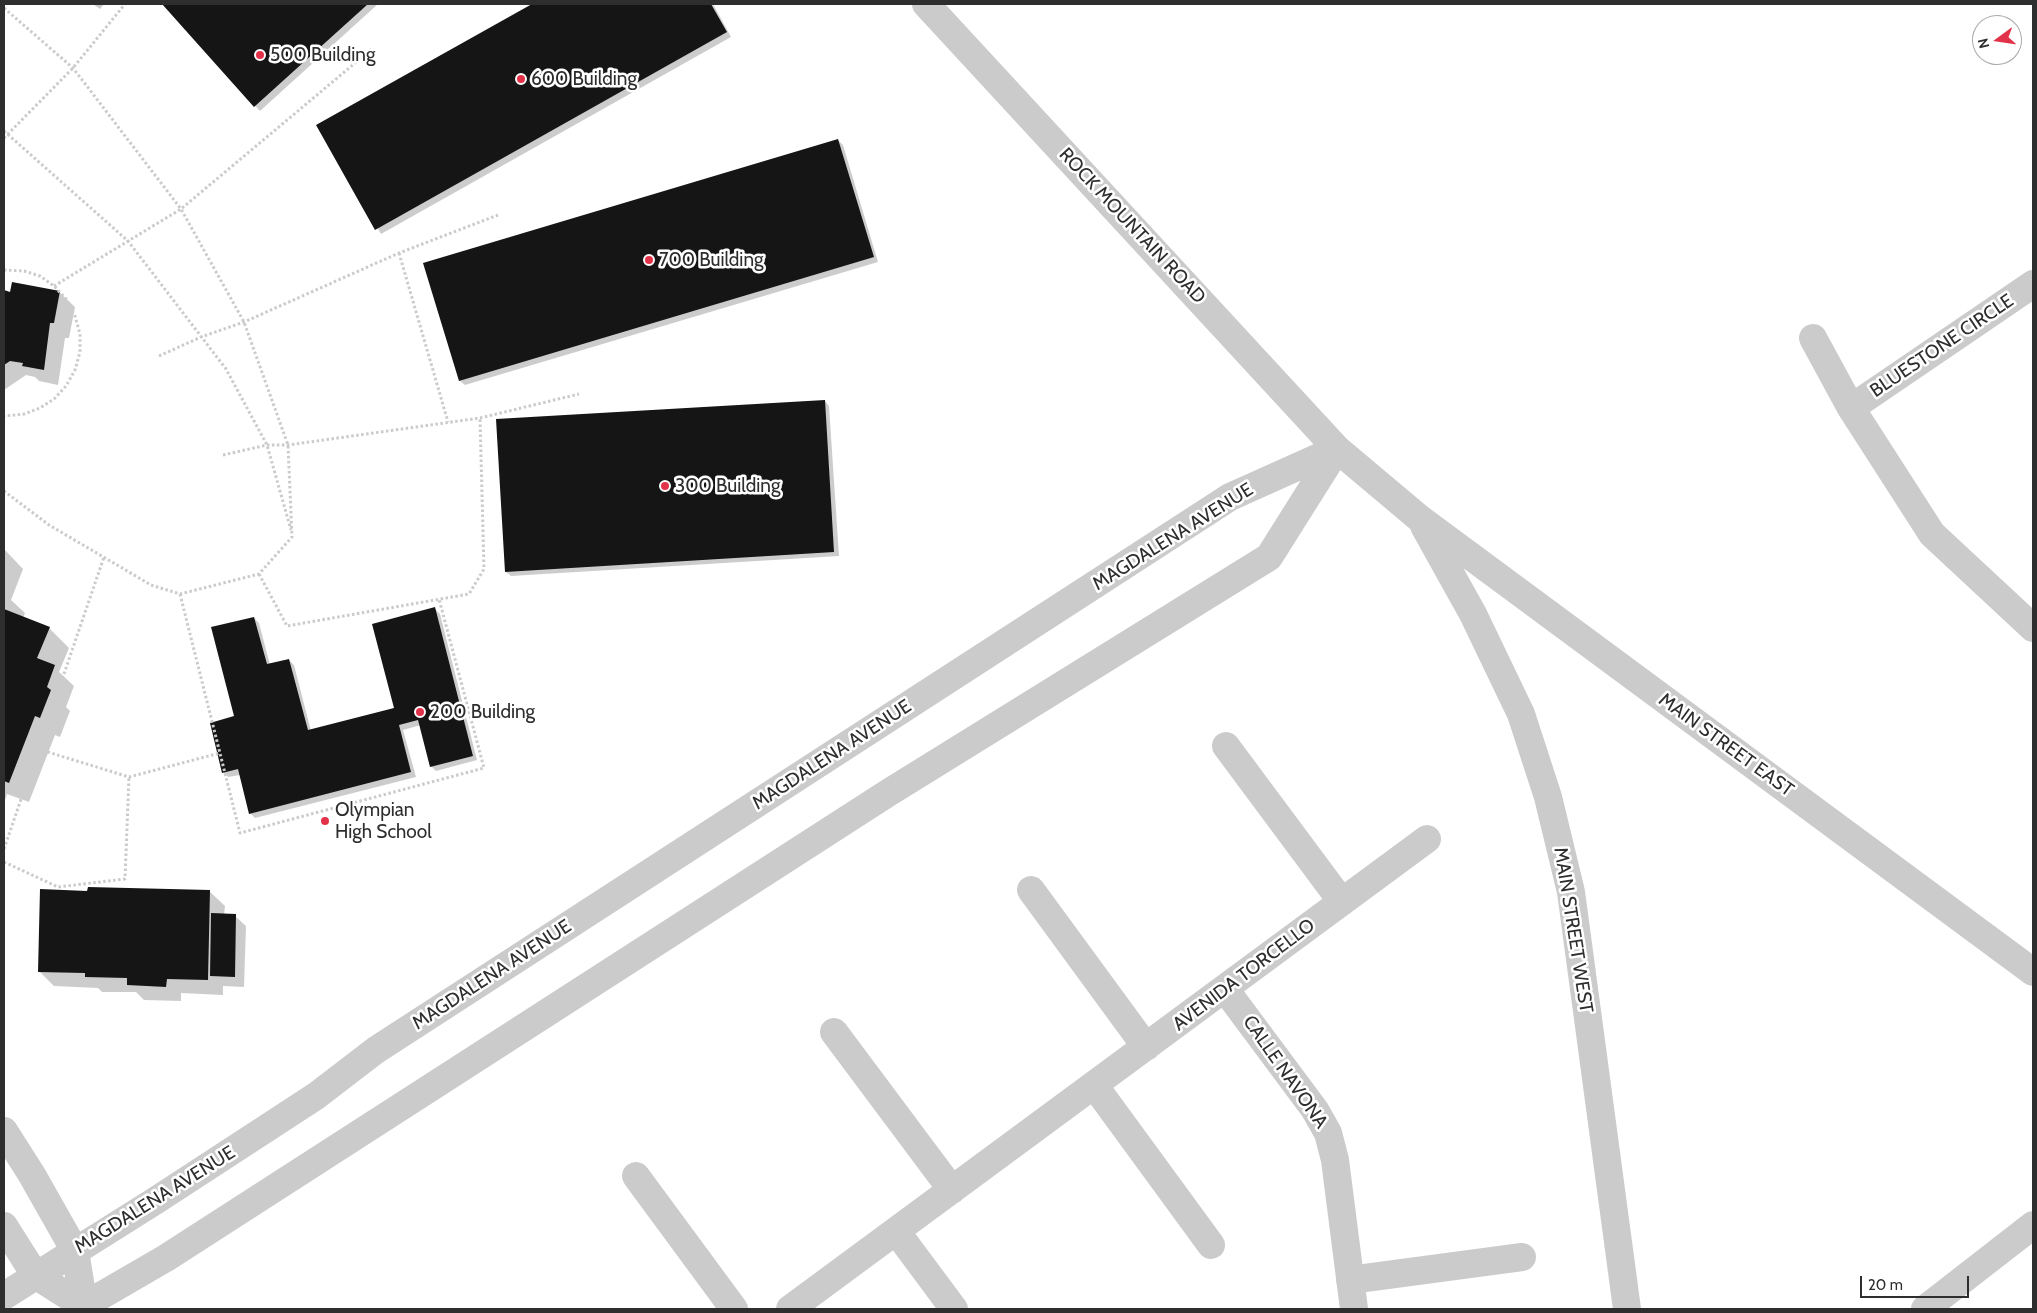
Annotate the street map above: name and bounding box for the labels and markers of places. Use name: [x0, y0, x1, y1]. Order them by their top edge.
place label: 500 Building: [270, 44, 375, 66]
marker: 500 Building: [254, 49, 266, 61]
place label: 600 Building: [531, 68, 637, 90]
marker: 600 Building: [515, 73, 527, 85]
place label: 700 Building: [659, 249, 763, 271]
marker: 700 Building: [643, 254, 655, 266]
place label: 300 Building: [675, 475, 780, 497]
marker: 300 Building: [659, 480, 671, 492]
place label: 200 Building: [430, 701, 535, 723]
marker: 200 Building: [414, 706, 426, 718]
place label: Olympian High School: [335, 799, 432, 843]
marker: Olympian High School: [319, 815, 331, 827]

